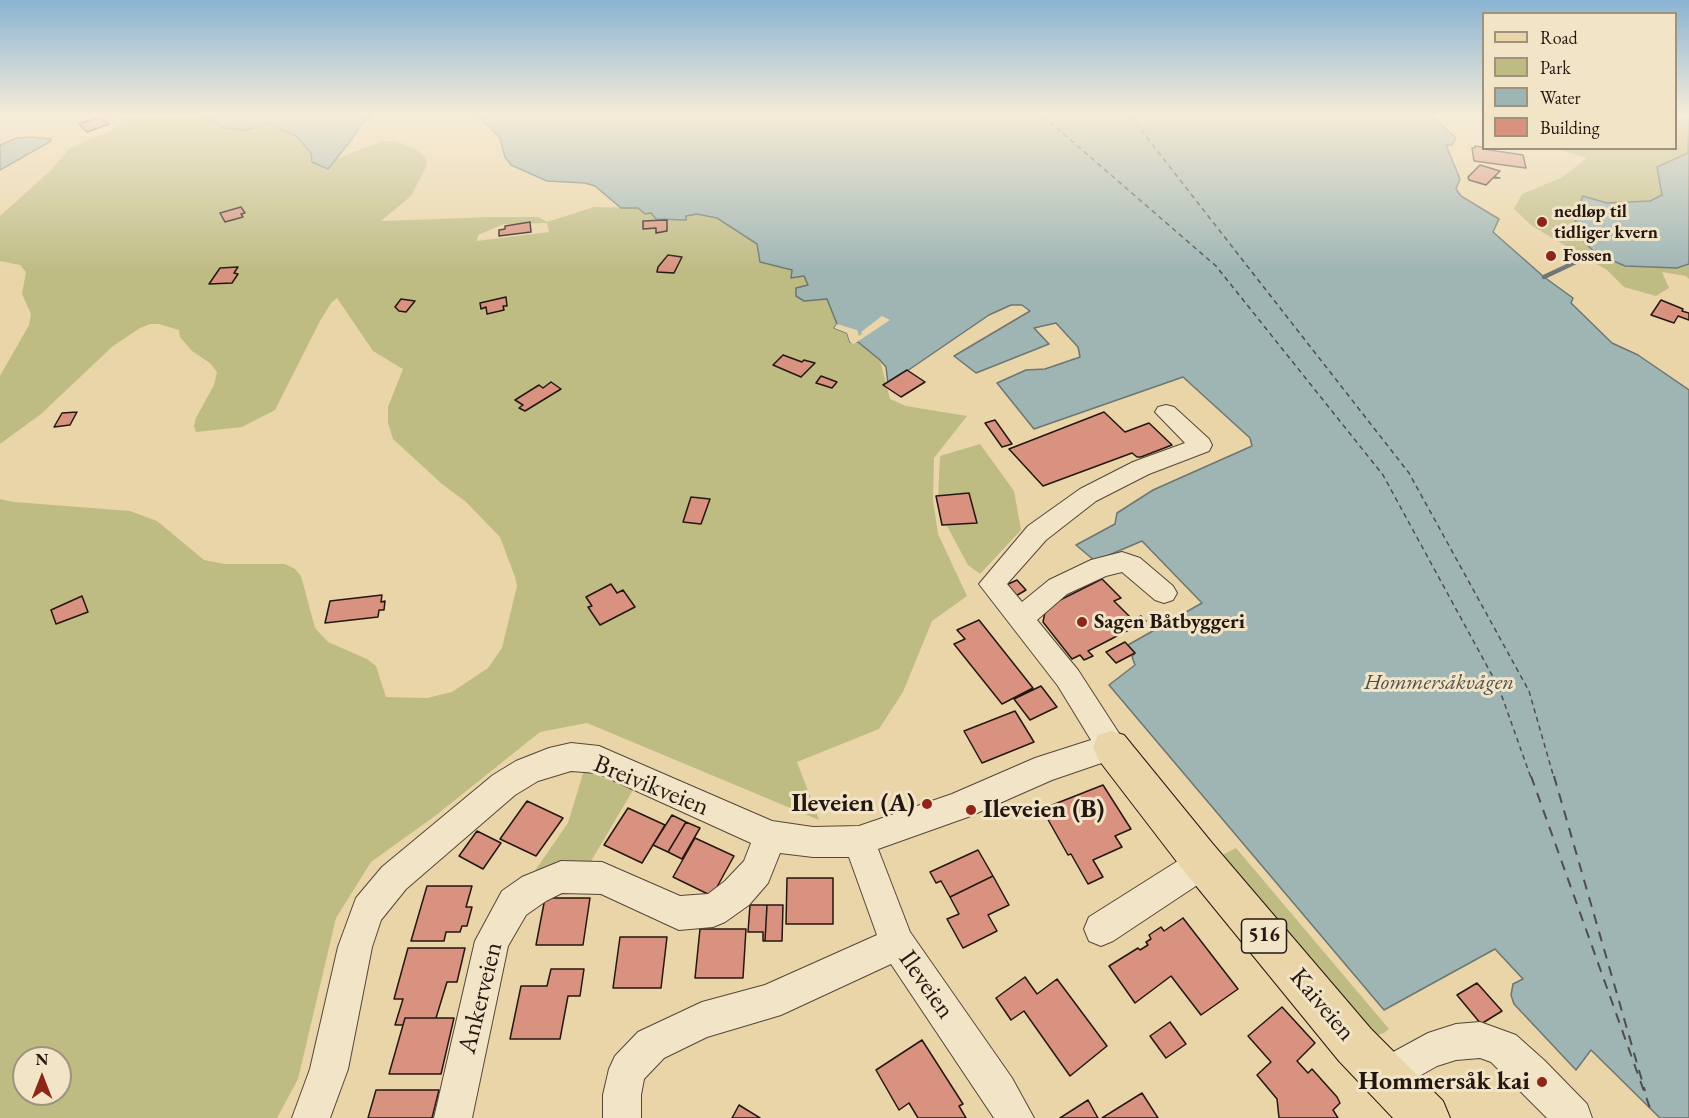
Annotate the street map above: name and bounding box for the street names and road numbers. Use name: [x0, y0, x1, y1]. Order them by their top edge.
street label: Breivikveien: [589, 749, 713, 823]
road number: 516: [1242, 919, 1286, 953]
street label: Ankerveien: [452, 939, 510, 1057]
street label: Ileveien: [891, 945, 961, 1025]
street label: Kaiveien: [1283, 962, 1361, 1048]

